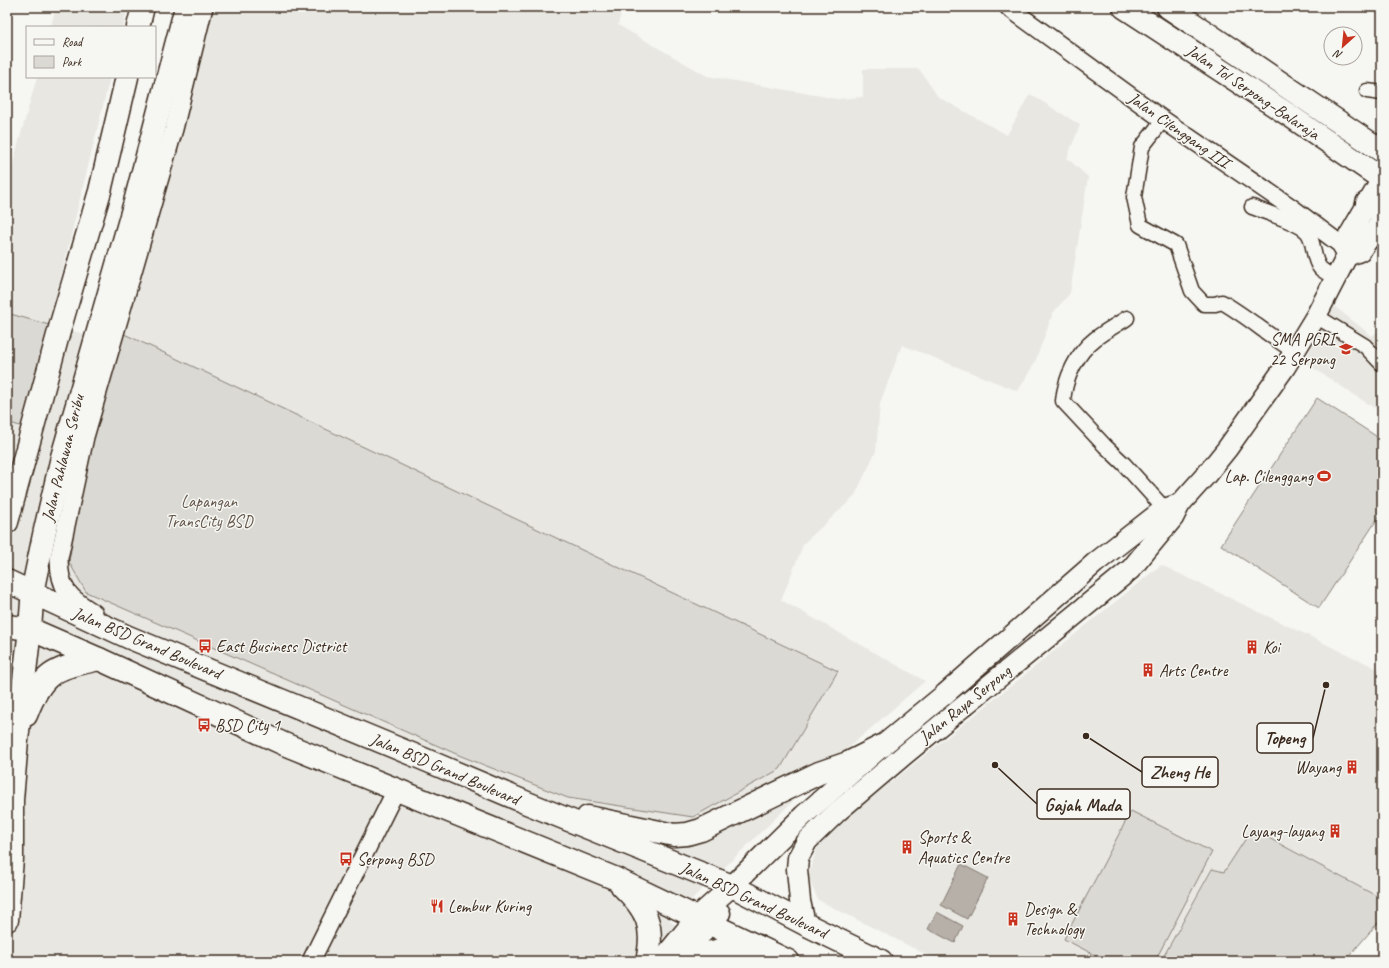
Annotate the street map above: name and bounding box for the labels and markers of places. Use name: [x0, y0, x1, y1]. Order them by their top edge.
place label: SMA PGRI 22 Serpong: [1270, 329, 1339, 370]
school or university icon: SMA PGRI 22 Serpong: [1338, 341, 1354, 357]
place label: Lap. Cilenggang: [1224, 466, 1314, 487]
sports icon: Lap. Cilenggang: [1316, 468, 1332, 484]
place label: East Business District: [216, 636, 349, 657]
place label: Koi: [1263, 637, 1282, 658]
bus stop icon: East Business District: [197, 638, 213, 654]
building icon: Koi: [1244, 639, 1260, 655]
place label: Arts Centre: [1159, 660, 1229, 681]
building icon: Arts Centre: [1140, 662, 1156, 678]
place label: BSD City 1: [215, 715, 281, 736]
bus stop icon: BSD City 1: [196, 717, 212, 733]
callout: Topeng: [1257, 723, 1313, 753]
callout: Zheng He: [1142, 757, 1218, 787]
place label: Wayang: [1295, 757, 1342, 778]
building icon: Wayang: [1344, 759, 1360, 775]
callout: Gajah Mada: [1037, 789, 1130, 819]
place label: Layang-layang: [1241, 821, 1325, 842]
building icon: Layang-layang: [1327, 823, 1343, 839]
place label: Sports & Aquatics Centre: [918, 827, 1011, 868]
building icon: Sports & Aquatics Centre: [899, 839, 915, 855]
place label: Serpong BSD: [357, 849, 436, 870]
bus stop icon: Serpong BSD: [338, 851, 354, 867]
place label: Lembur Kuring: [448, 896, 532, 917]
restaurant icon: Lembur Kuring: [429, 898, 445, 914]
place label: Design & Technology: [1024, 899, 1085, 940]
building icon: Design & Technology: [1005, 911, 1021, 927]

